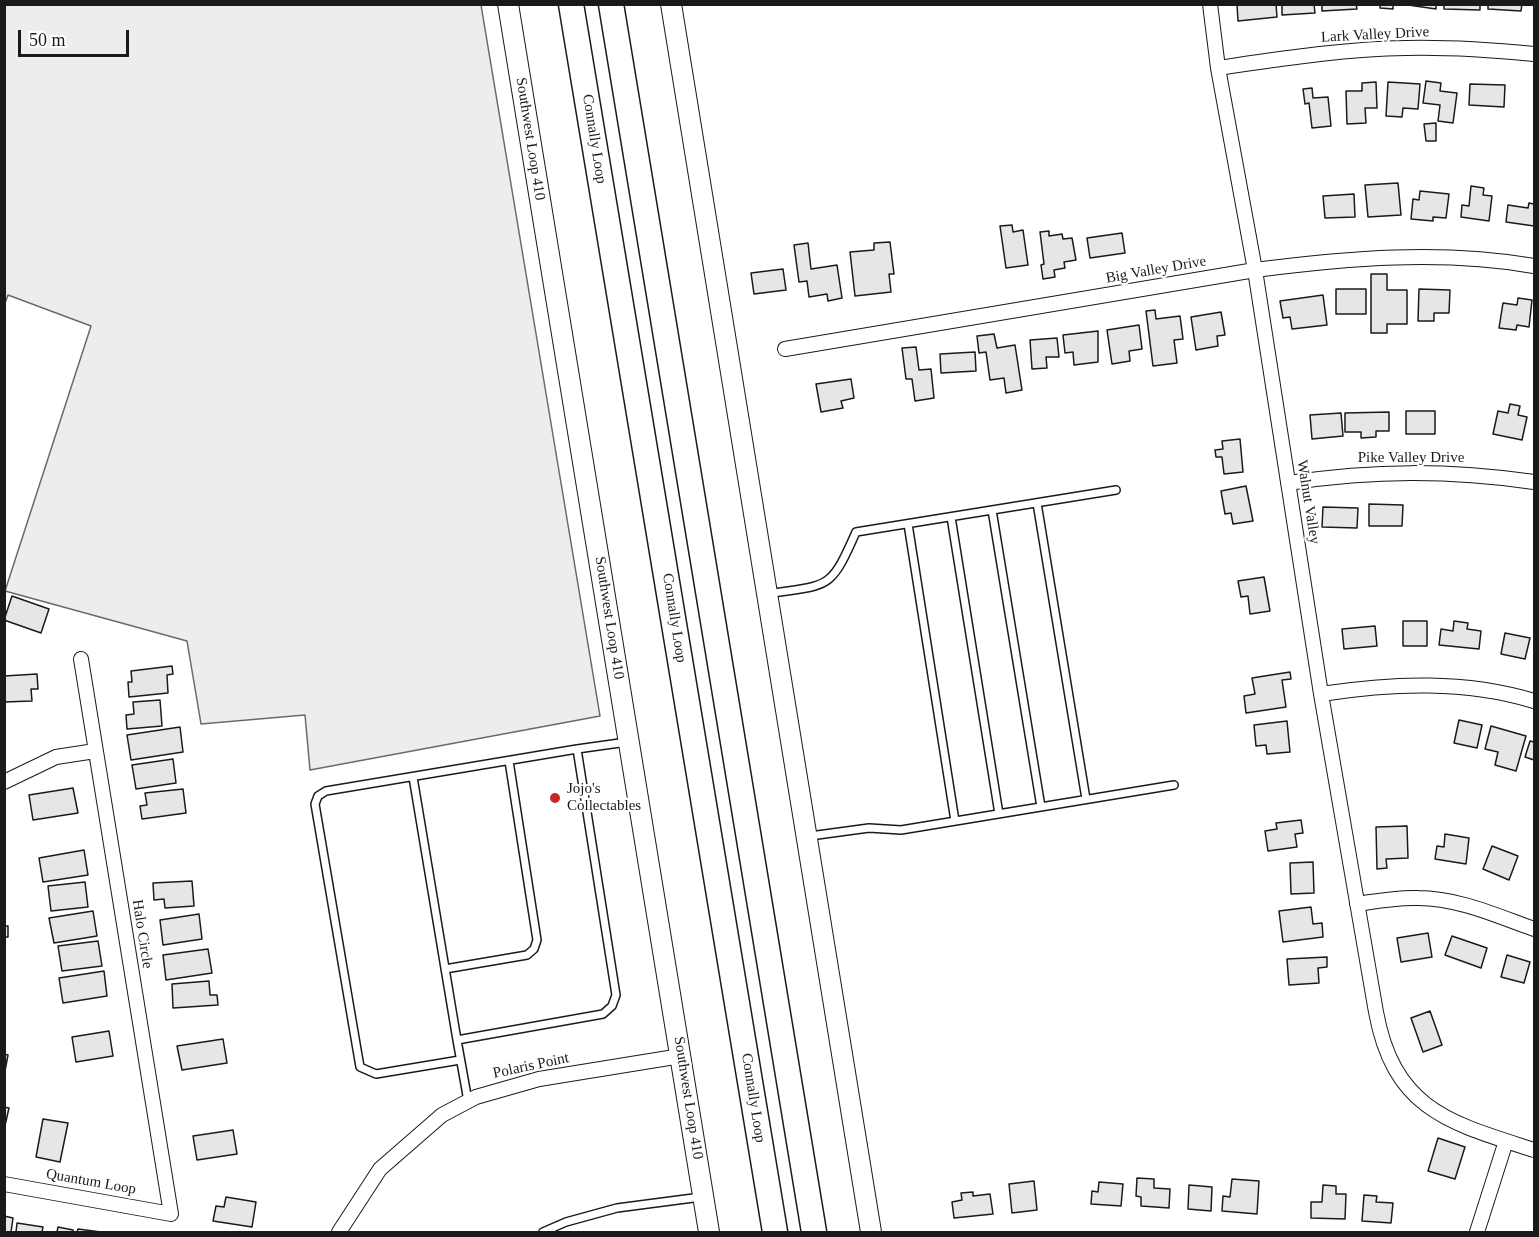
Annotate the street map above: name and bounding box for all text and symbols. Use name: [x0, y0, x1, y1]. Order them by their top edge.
scale bar: [21, 18, 132, 56]
street label: Lark Valley Drive: [1320, 23, 1430, 47]
text: 50 m: [29, 30, 66, 50]
street label: Southwest Loop 410: [511, 76, 549, 202]
street label: Connally Loop: [578, 93, 610, 185]
street label: Big Valley Drive: [1104, 252, 1208, 288]
street label: Pike Valley Drive: [1358, 449, 1464, 467]
street label: Walnut Valley: [1292, 459, 1324, 545]
street label: Southwest Loop 410: [590, 555, 628, 681]
street label: Connally Loop: [658, 572, 690, 664]
place label: Jojo's Collectables: [567, 780, 641, 815]
marker: Jojo's Collectables: [548, 791, 562, 805]
street label: Halo Circle: [128, 898, 156, 970]
street label: Southwest Loop 410: [669, 1035, 707, 1161]
street label: Polaris Point: [491, 1049, 571, 1083]
street label: Connally Loop: [737, 1052, 769, 1144]
street label: Quantum Loop: [45, 1165, 137, 1199]

